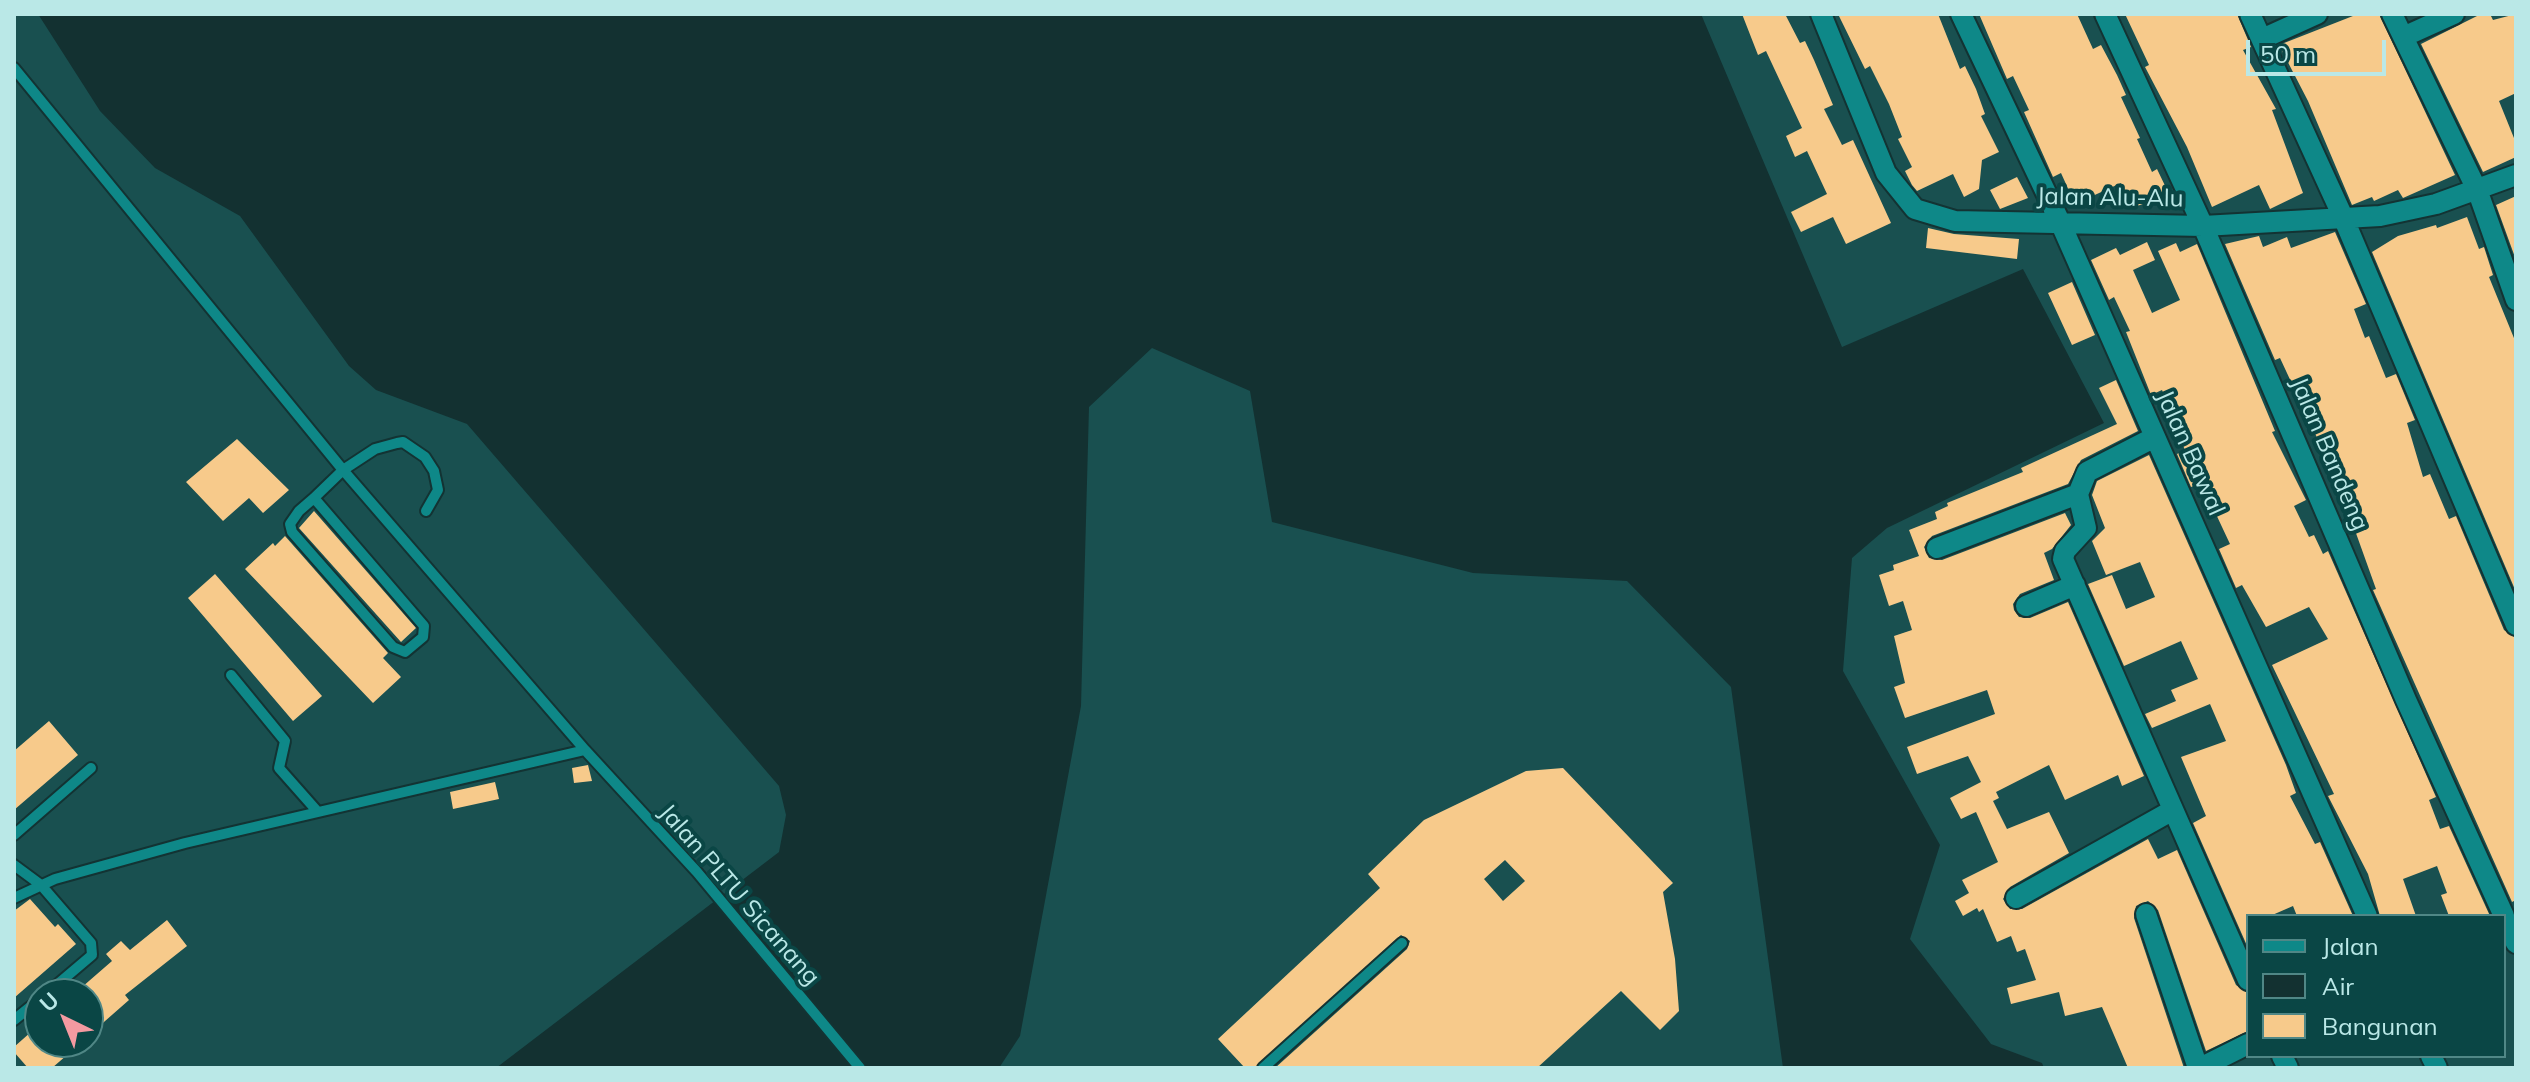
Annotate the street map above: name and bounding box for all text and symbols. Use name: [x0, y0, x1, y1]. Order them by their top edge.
scale bar: [2250, 24, 2390, 74]
text: 50 m: [2260, 39, 2316, 69]
street label: Jalan Alu-Alu: [2036, 182, 2184, 214]
street label: Jalan Bandeng: [2284, 373, 2374, 535]
street label: Jalan Bawal: [2150, 386, 2230, 520]
street label: Jalan PLTU Sicanang: [653, 799, 825, 991]
legend: [2246, 914, 2506, 1058]
text: Jalan: [2322, 931, 2378, 961]
text: Air: [2322, 971, 2354, 1001]
north arrow: [24, 978, 104, 1058]
text: U: [33, 986, 64, 1018]
text: Bangunan: [2322, 1011, 2438, 1041]

